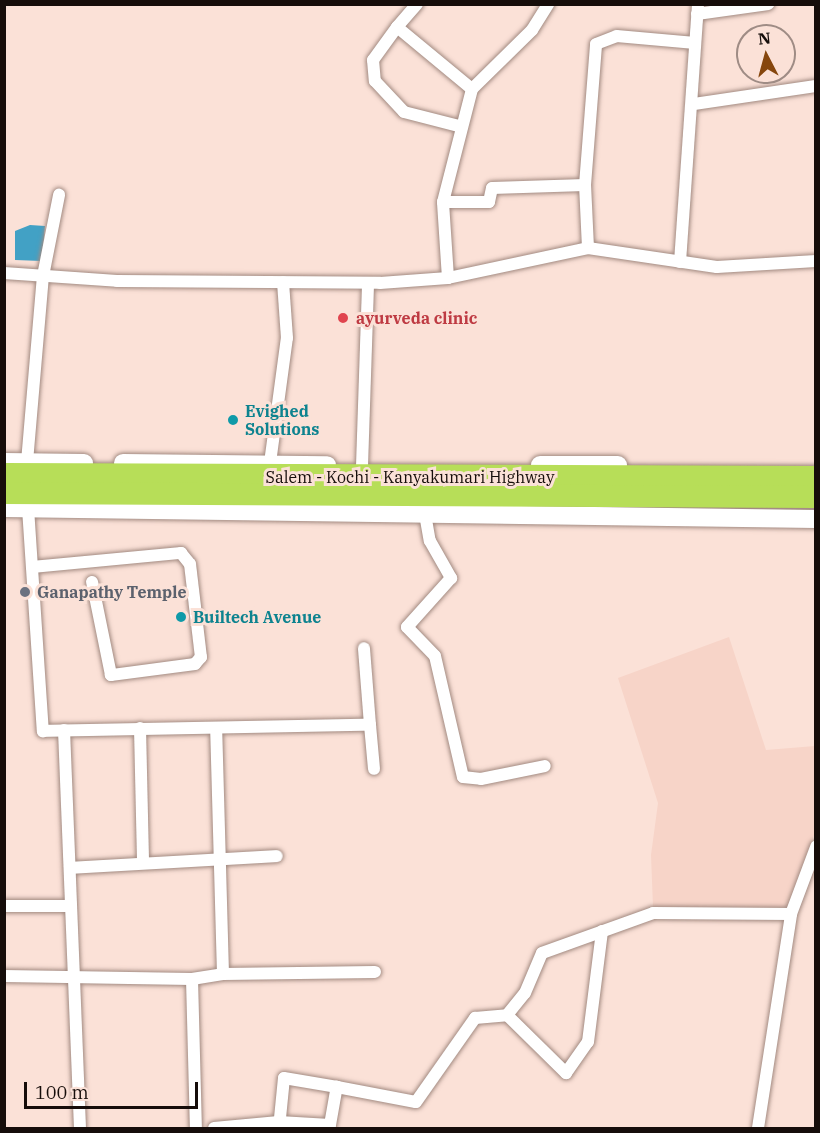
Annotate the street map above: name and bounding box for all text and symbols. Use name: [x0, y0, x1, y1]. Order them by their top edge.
north arrow: [736, 24, 796, 84]
text: N: [757, 27, 772, 49]
place label: ayurveda clinic: [356, 308, 477, 328]
marker: ayurveda clinic: [334, 309, 352, 327]
place label: Evighed Solutions: [245, 401, 319, 439]
marker: Evighed Solutions: [226, 413, 240, 427]
street label: Salem - Kochi - Kanyakumari Highway: [266, 467, 554, 487]
place label: Ganapathy Temple: [37, 582, 187, 602]
marker: Ganapathy Temple: [18, 585, 32, 599]
place label: Builtech Avenue: [193, 607, 321, 627]
marker: Builtech Avenue: [174, 610, 188, 624]
scale bar: [27, 1070, 201, 1108]
text: 100 m: [35, 1081, 89, 1104]

